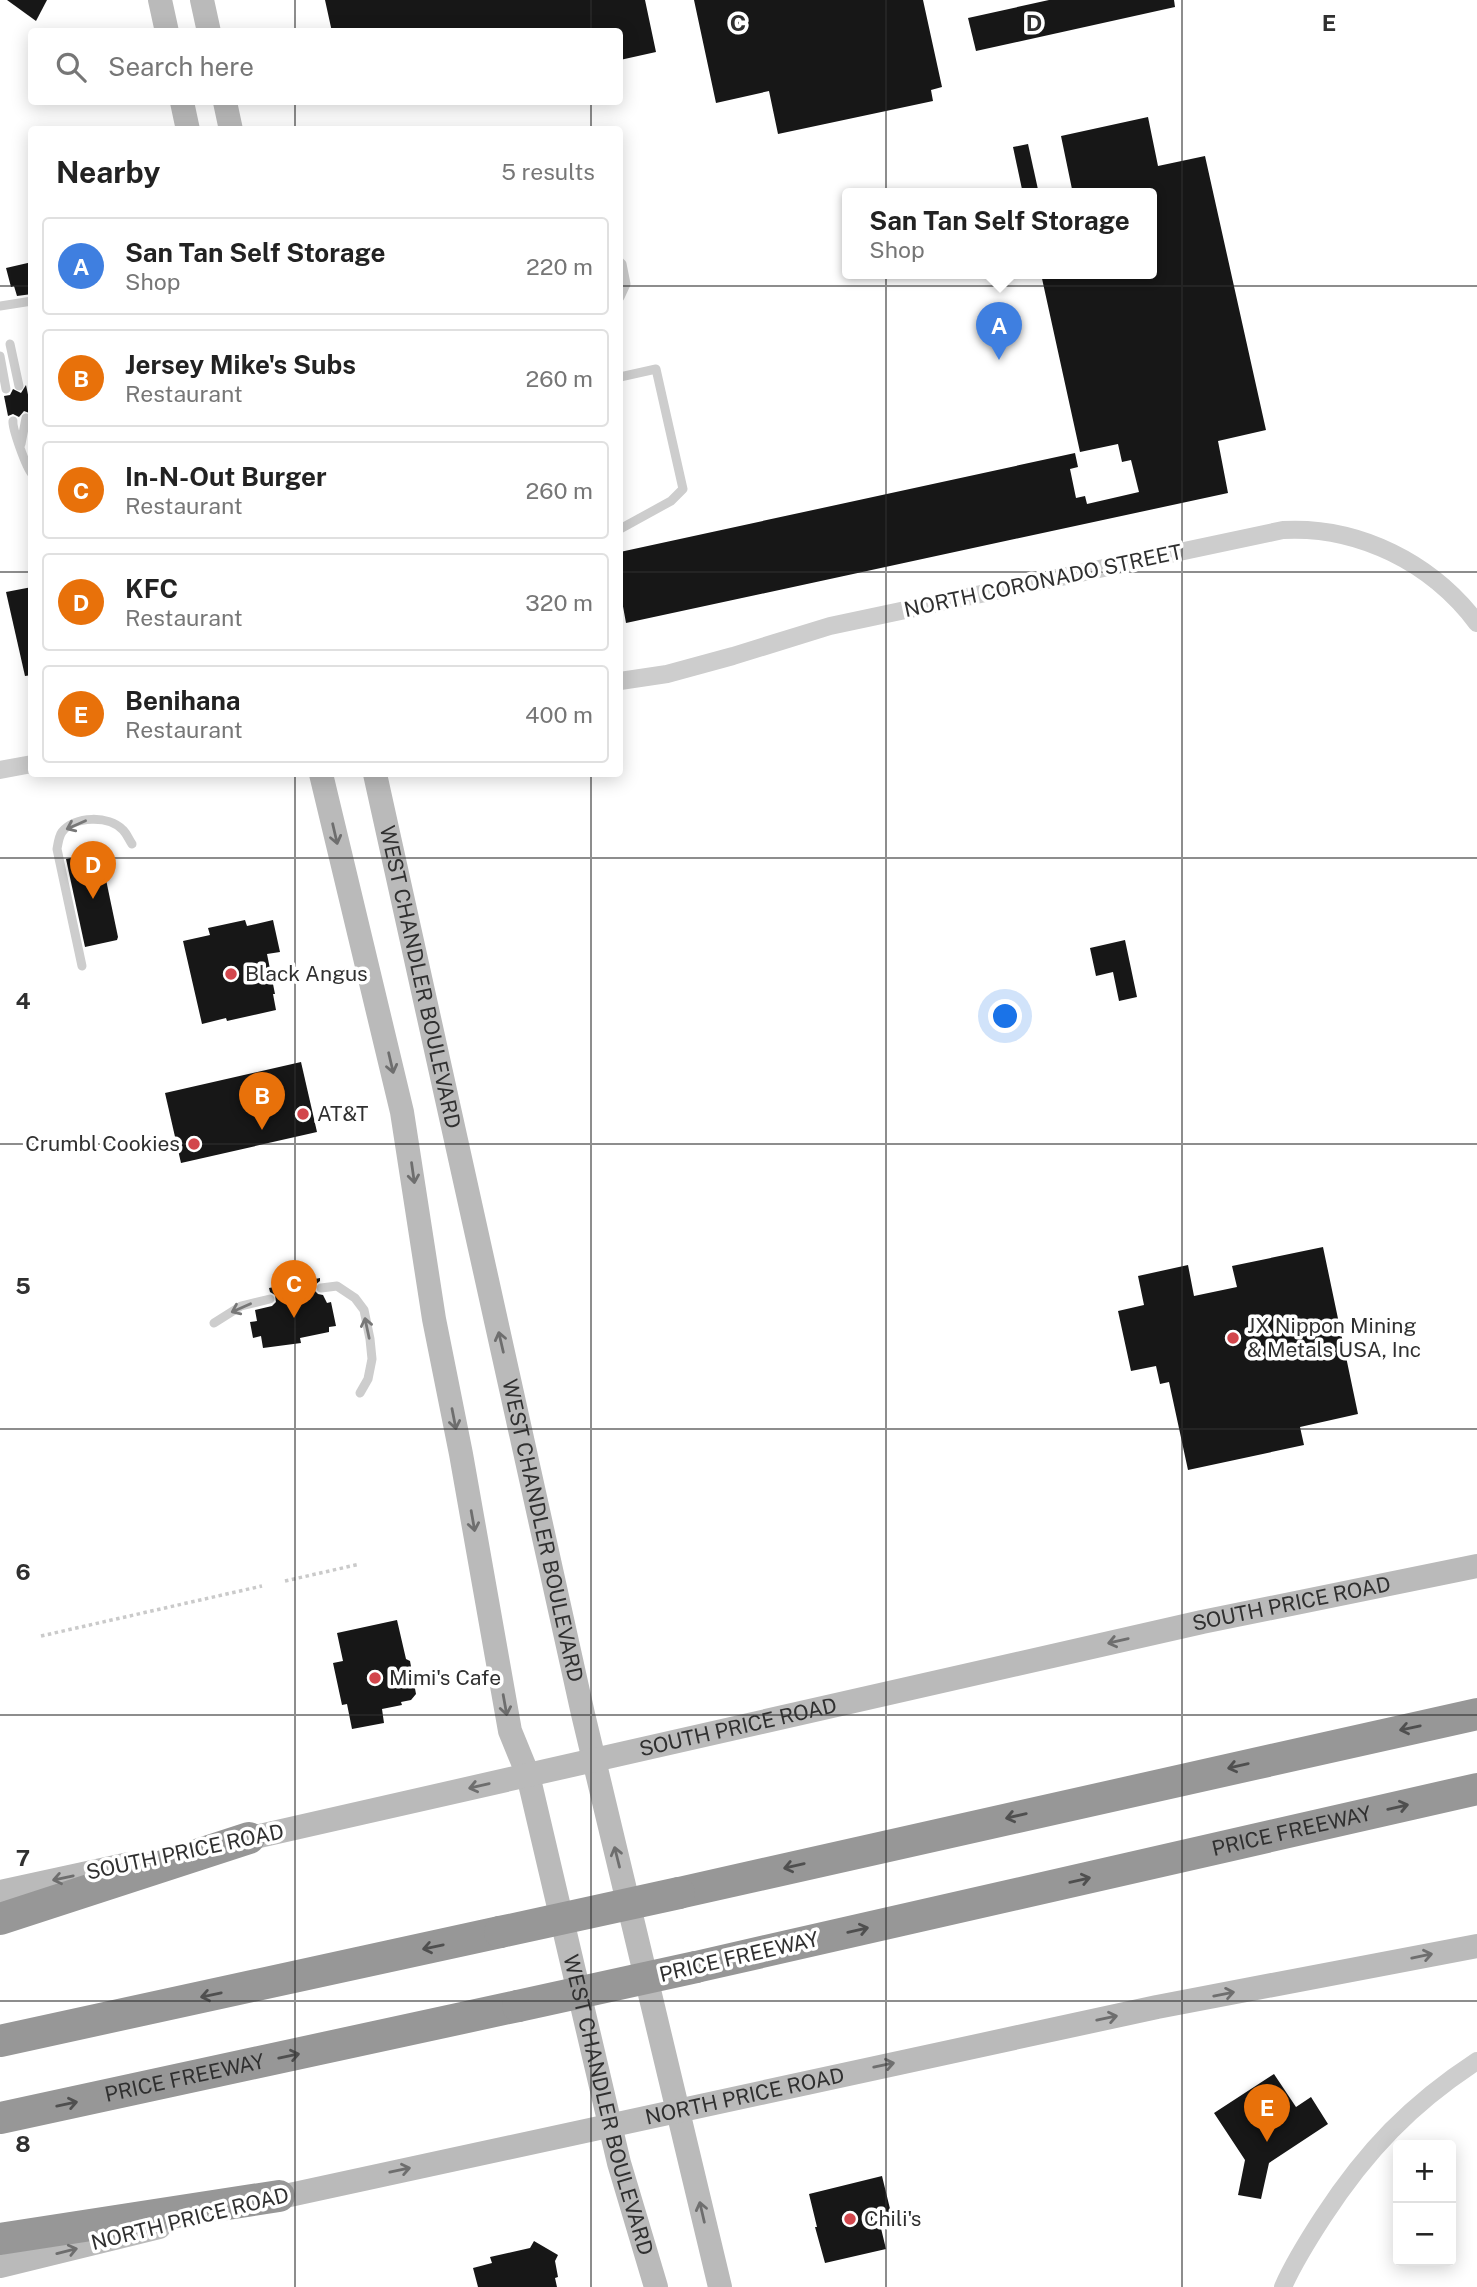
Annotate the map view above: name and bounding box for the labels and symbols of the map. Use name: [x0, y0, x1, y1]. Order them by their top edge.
text: C: [730, 9, 746, 36]
text: D: [1026, 9, 1042, 36]
text: E: [1322, 9, 1336, 36]
pin: A: [976, 302, 1022, 360]
street label: NORTH CORONADO STREET: [902, 539, 1184, 622]
one-way arrow: [66, 819, 87, 832]
one-way arrow: [329, 822, 343, 845]
street label: WEST CHANDLER BOULEVARD: [375, 823, 466, 1131]
pin: D: [70, 841, 116, 899]
place label: Black Angus: [245, 961, 368, 986]
marker: Black Angus: [223, 966, 239, 982]
text: 4: [15, 987, 31, 1014]
your location: [988, 999, 1022, 1033]
one-way arrow: [384, 1051, 398, 1074]
pin: B: [239, 1072, 285, 1130]
place label: AT&T: [317, 1101, 369, 1126]
marker: AT&T: [295, 1106, 311, 1122]
place label: Crumbl Cookies: [25, 1131, 180, 1156]
marker: Crumbl Cookies: [186, 1136, 202, 1152]
one-way arrow: [407, 1161, 420, 1184]
pin: C: [271, 1260, 317, 1318]
text: 5: [15, 1272, 31, 1299]
one-way arrow: [231, 1302, 252, 1315]
place label: JX Nippon Mining & Metals USA, Inc: [1247, 1313, 1421, 1362]
one-way arrow: [360, 1317, 374, 1340]
marker: JX Nippon Mining & Metals USA, Inc: [1225, 1330, 1241, 1346]
one-way arrow: [493, 1331, 507, 1354]
street label: WEST CHANDLER BOULEVARD: [497, 1377, 589, 1684]
one-way arrow: [448, 1407, 462, 1430]
one-way arrow: [467, 1509, 480, 1532]
text: 6: [15, 1558, 31, 1585]
street label: SOUTH PRICE ROAD: [1190, 1571, 1393, 1636]
one-way arrow: [1107, 1634, 1130, 1648]
place label: Mimi's Cafe: [389, 1665, 501, 1690]
marker: Mimi's Cafe: [367, 1670, 383, 1686]
street label: SOUTH PRICE ROAD: [637, 1692, 839, 1761]
one-way arrow: [499, 1693, 512, 1716]
one-way arrow: [1399, 1722, 1422, 1736]
one-way arrow: [1227, 1760, 1250, 1774]
one-way arrow: [468, 1780, 491, 1793]
street label: PRICE FREEWAY: [1209, 1800, 1374, 1861]
one-way arrow: [1386, 1800, 1408, 1813]
one-way arrow: [1005, 1810, 1028, 1824]
street label: SOUTH PRICE ROAD: [84, 1818, 286, 1885]
text: 7: [16, 1844, 30, 1871]
one-way arrow: [610, 1847, 623, 1869]
one-way arrow: [783, 1860, 806, 1874]
one-way arrow: [52, 1872, 75, 1886]
one-way arrow: [1068, 1872, 1091, 1886]
one-way arrow: [846, 1923, 869, 1936]
street label: PRICE FREEWAY: [657, 1926, 821, 1987]
one-way arrow: [422, 1940, 445, 1954]
one-way arrow: [1410, 1949, 1433, 1963]
street label: WEST CHANDLER BOULEVARD: [558, 1952, 659, 2258]
one-way arrow: [1212, 1987, 1235, 2001]
one-way arrow: [200, 1989, 223, 2003]
one-way arrow: [1095, 2010, 1118, 2024]
street label: PRICE FREEWAY: [102, 2048, 267, 2107]
one-way arrow: [277, 2048, 300, 2062]
one-way arrow: [872, 2058, 895, 2072]
street label: NORTH PRICE ROAD: [643, 2062, 847, 2130]
pin: E: [1244, 2084, 1290, 2142]
one-way arrow: [55, 2096, 78, 2110]
text: 8: [15, 2130, 31, 2157]
one-way arrow: [388, 2162, 411, 2176]
street label: NORTH PRICE ROAD: [88, 2182, 291, 2255]
one-way arrow: [695, 2201, 708, 2224]
place label: Chili's: [864, 2206, 921, 2231]
marker: Chili's: [842, 2211, 858, 2227]
one-way arrow: [55, 2244, 78, 2257]

